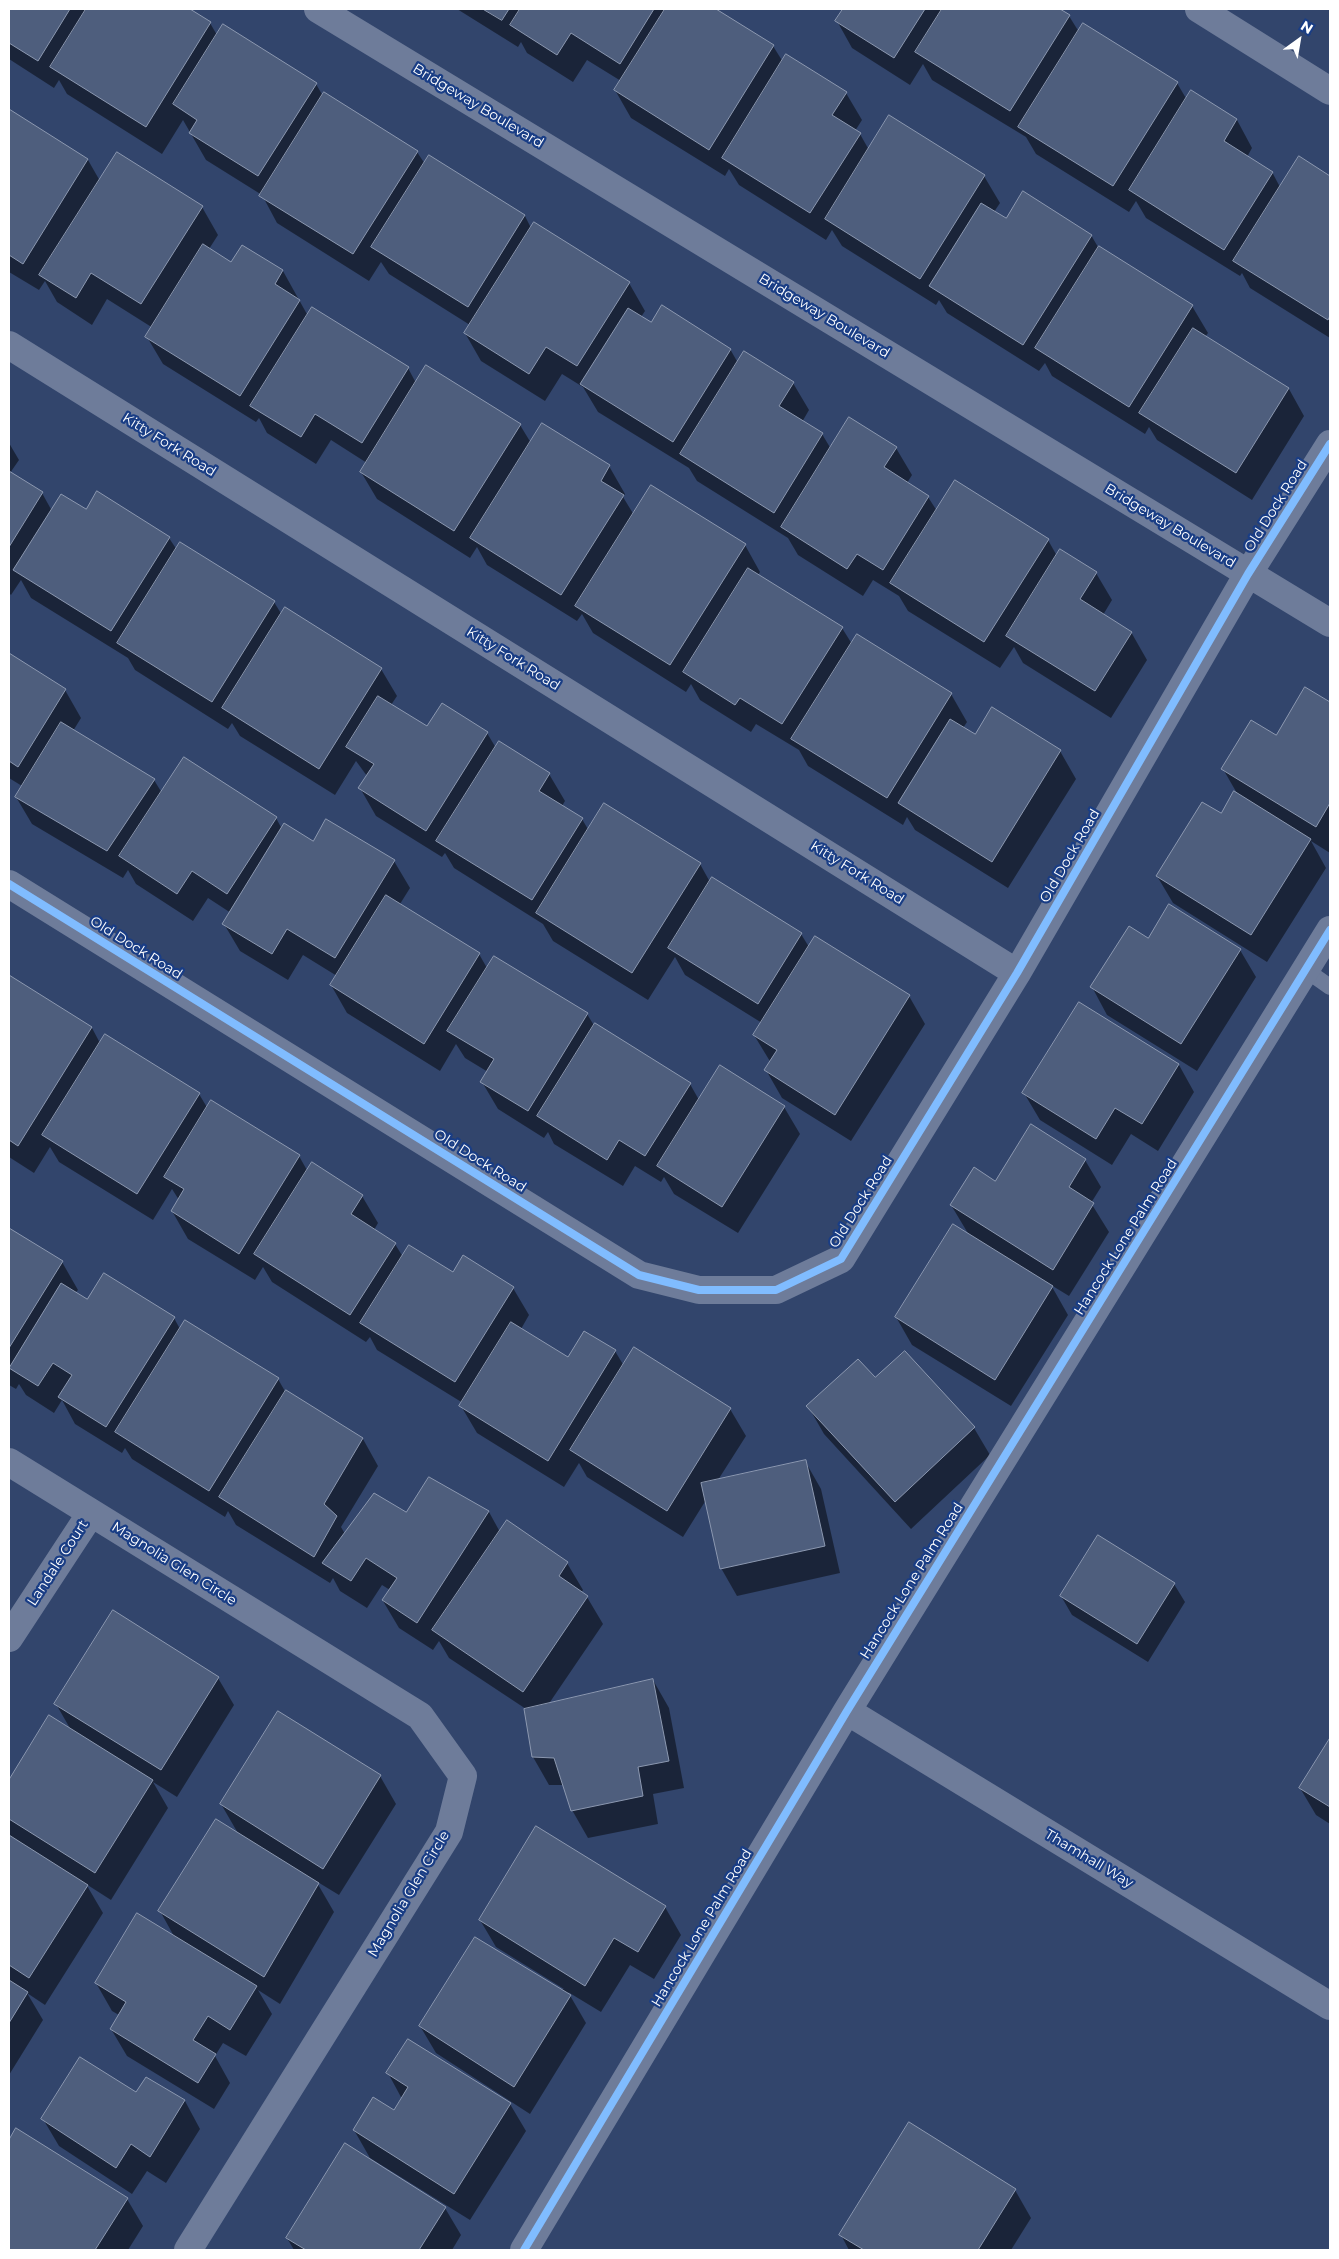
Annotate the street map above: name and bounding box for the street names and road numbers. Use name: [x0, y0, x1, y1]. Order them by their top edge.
street label: Bridgeway Boulevard: [409, 60, 547, 152]
street label: Bridgeway Boulevard: [755, 270, 893, 362]
street label: Kitty Fork Road: [119, 410, 219, 480]
street label: Old Dock Road: [1241, 457, 1311, 555]
street label: Bridgeway Boulevard: [1101, 480, 1239, 572]
street label: Kitty Fork Road: [463, 624, 563, 694]
street label: Old Dock Road: [1036, 806, 1104, 906]
street label: Kitty Fork Road: [807, 838, 907, 908]
street label: Old Dock Road: [87, 913, 185, 983]
street label: Old Dock Road: [431, 1126, 529, 1196]
street label: Old Dock Road: [826, 1153, 896, 1251]
street label: Hancock Lone Palm Road: [1071, 1156, 1181, 1318]
street label: Hancock Lone Palm Road: [857, 1500, 967, 1662]
street label: Landale Court: [24, 1517, 92, 1609]
street label: Magnolia Glen Circle: [108, 1519, 240, 1609]
street label: Thamhall Way: [1042, 1826, 1136, 1892]
street label: Magnolia Glen Circle: [365, 1828, 453, 1960]
street label: Hancock Lone Palm Road: [648, 1846, 756, 2010]

